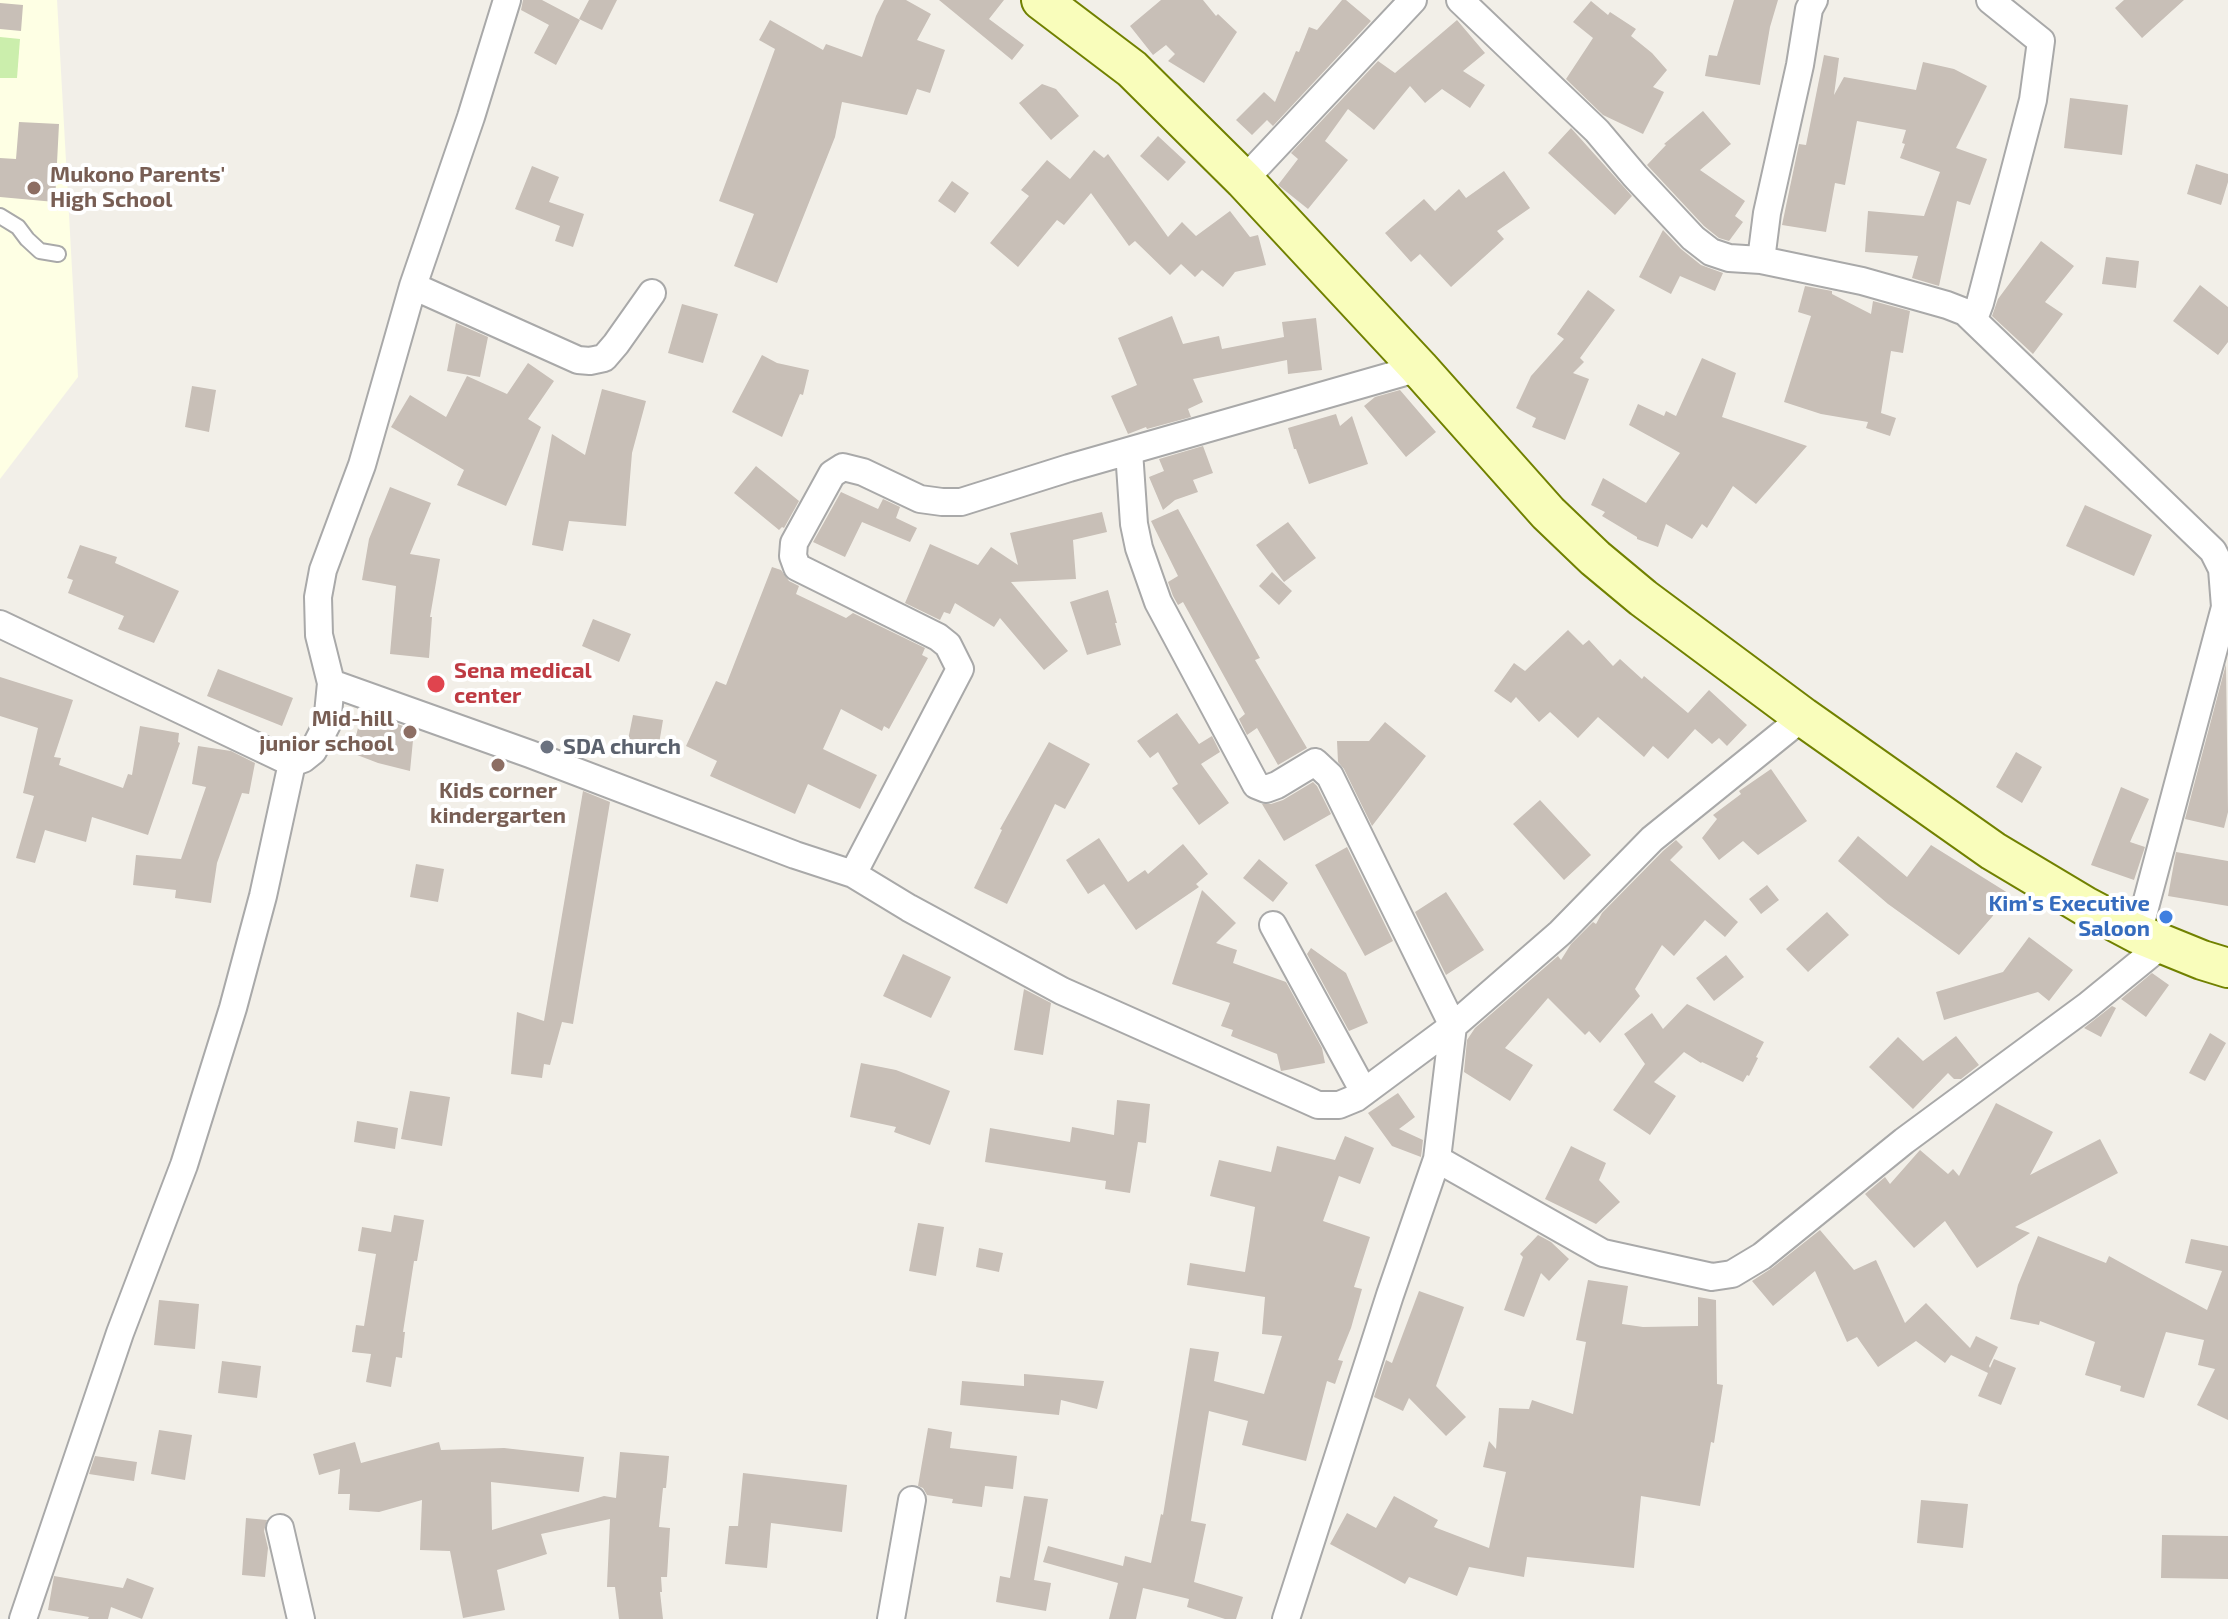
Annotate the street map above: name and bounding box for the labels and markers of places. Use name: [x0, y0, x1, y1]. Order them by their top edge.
place label: Mukono Parents' High School: [50, 162, 225, 214]
marker: Mukono Parents' High School: [25, 179, 43, 197]
place label: Sena medical center: [454, 658, 592, 710]
marker: Sena medical center: [425, 673, 447, 695]
place label: Mid-hill junior school: [259, 706, 394, 758]
marker: Mid-hill junior school: [401, 723, 419, 741]
place label: SDA church: [563, 734, 681, 760]
marker: SDA church: [538, 738, 556, 756]
marker: Kids corner kindergarten: [489, 756, 507, 774]
place label: Kids corner kindergarten: [430, 778, 566, 830]
place label: Kim's Executive Saloon: [1988, 891, 2150, 942]
marker: Kim's Executive Saloon: [2157, 908, 2175, 926]

